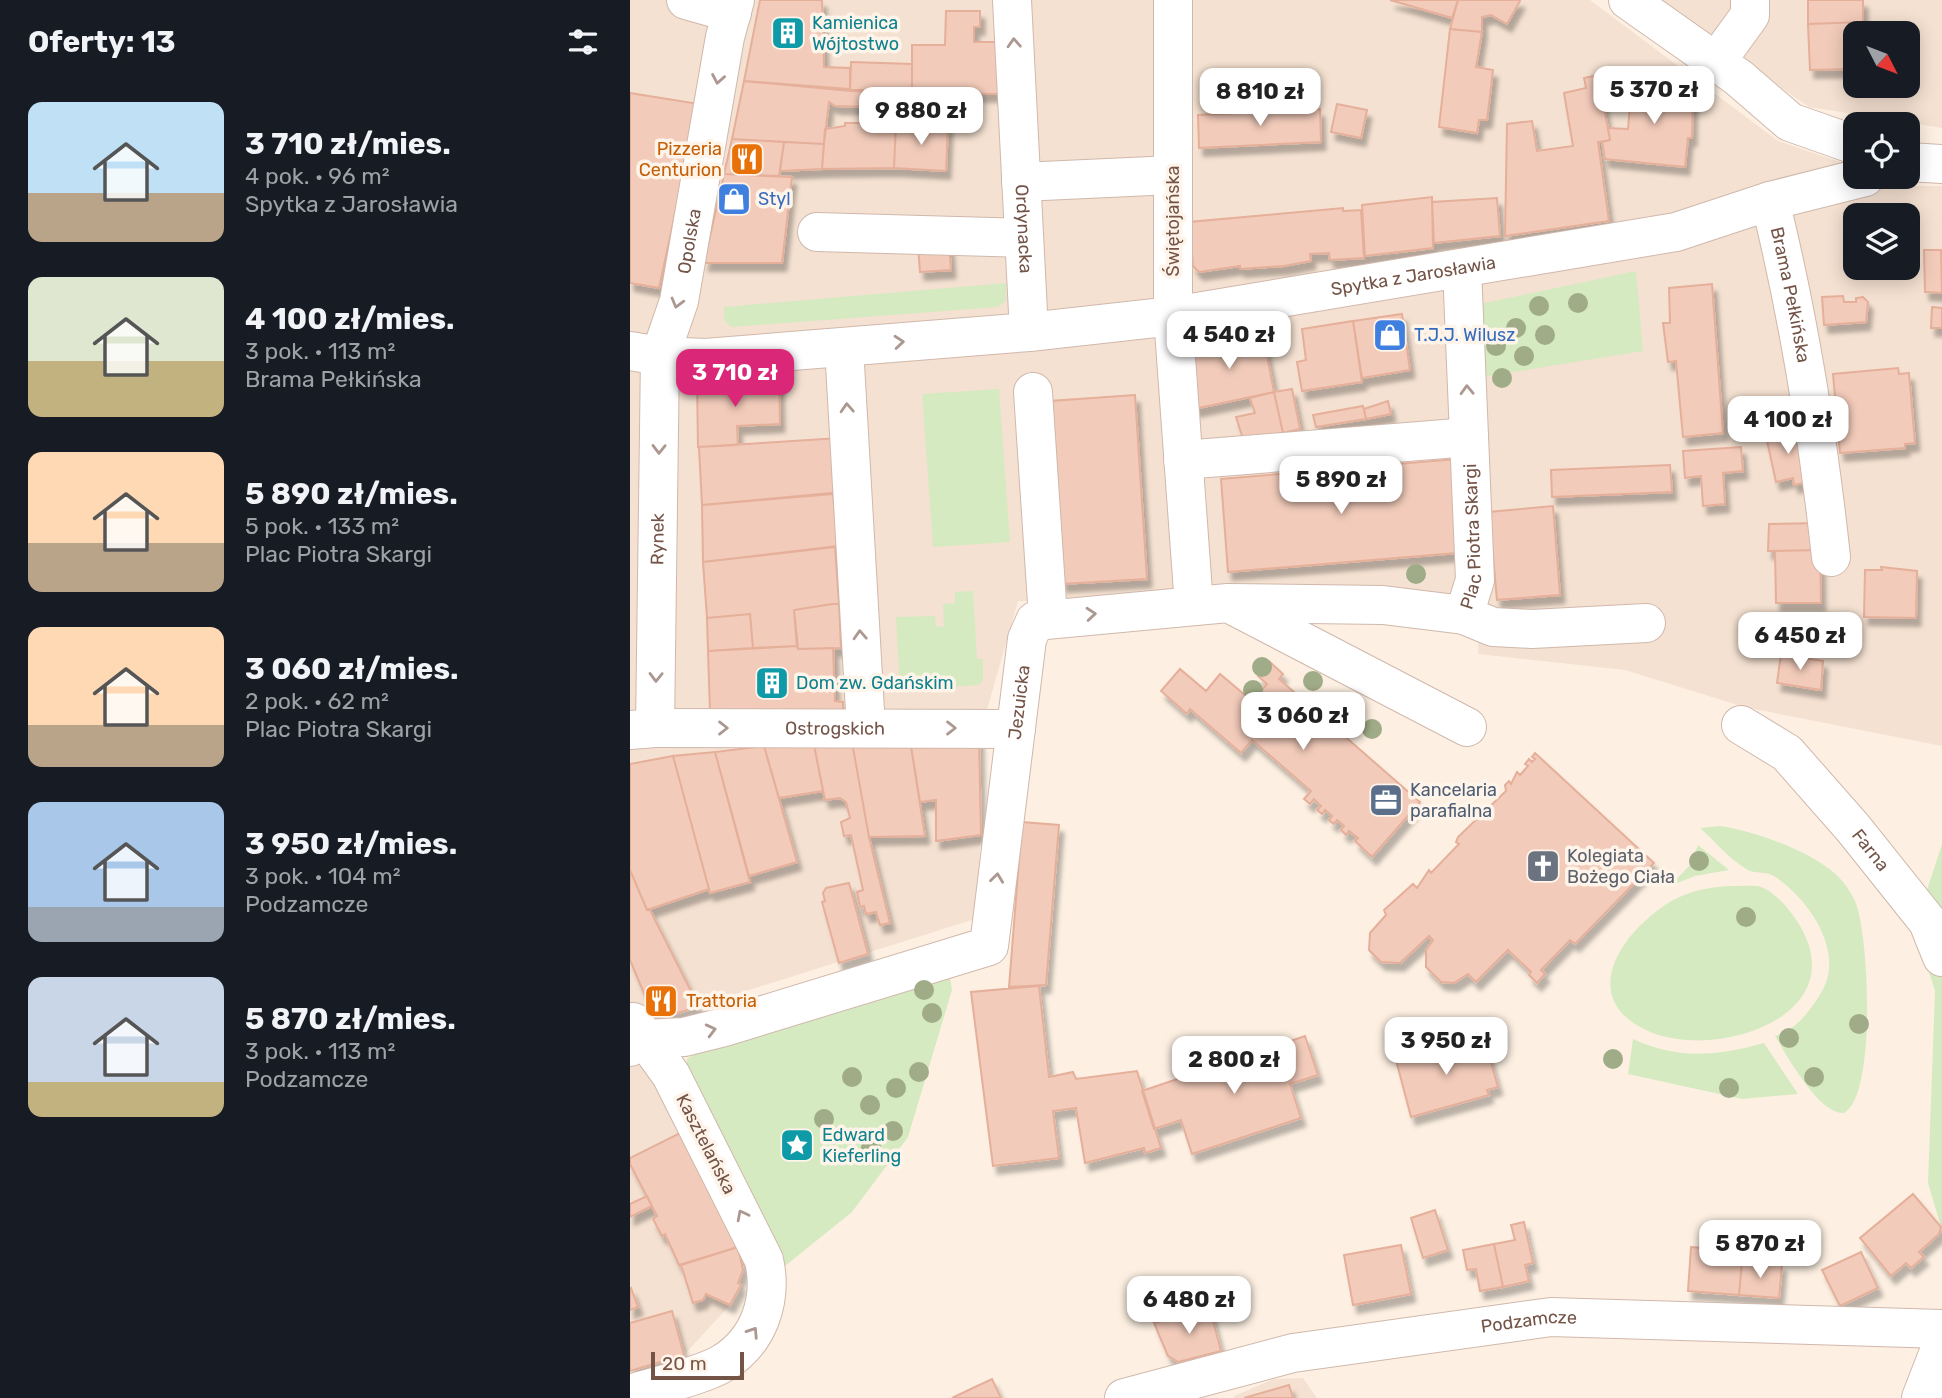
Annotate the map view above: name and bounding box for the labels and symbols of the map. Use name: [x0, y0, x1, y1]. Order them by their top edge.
place label: Kamienica Wójtostwo: [812, 12, 899, 55]
building icon: Kamienica Wójtostwo: [769, 14, 807, 52]
north arrow: [1843, 21, 1920, 98]
one-way arrow: [1007, 38, 1022, 49]
pin: 5 370 zł: [1582, 66, 1726, 126]
pin: 8 810 zł: [1188, 68, 1332, 128]
one-way arrow: [711, 73, 726, 85]
pin: 9 880 zł: [849, 88, 993, 147]
place label: Pizzeria Centurion: [639, 138, 722, 181]
restaurant icon: Pizzeria Centurion: [728, 140, 766, 178]
street label: Świętojańska: [1162, 165, 1184, 277]
shop icon: Styl: [715, 180, 753, 218]
street label: Ordynacka: [1010, 184, 1037, 274]
place label: Styl: [758, 188, 791, 210]
street label: Opolska: [673, 207, 706, 276]
street label: Brama Pełkińska: [1766, 225, 1815, 365]
street label: Spytka z Jarosławia: [1329, 251, 1497, 300]
one-way arrow: [671, 297, 685, 309]
pin: 4 540 zł: [1157, 312, 1301, 371]
shop icon: T.J.J. Wilusz: [1371, 316, 1409, 354]
place label: T.J.J. Wilusz: [1414, 324, 1515, 346]
one-way arrow: [894, 335, 905, 350]
pin: 3 710 zł: [663, 350, 807, 409]
one-way arrow: [1459, 384, 1474, 395]
pin: 4 100 zł: [1716, 396, 1860, 456]
one-way arrow: [840, 403, 855, 414]
one-way arrow: [651, 444, 667, 455]
pin: 5 890 zł: [1269, 456, 1413, 516]
street label: Plac Piotra Skargi: [1456, 463, 1486, 612]
street label: Rynek: [646, 512, 669, 565]
one-way arrow: [1086, 607, 1097, 622]
pin: 6 450 zł: [1728, 612, 1872, 672]
one-way arrow: [853, 630, 868, 641]
building icon: Dom zw. Gdańskim: [753, 664, 791, 702]
street label: Jezuicka: [1004, 664, 1035, 741]
one-way arrow: [648, 672, 664, 682]
place label: Dom zw. Gdańskim: [796, 672, 954, 694]
pin: 3 060 zł: [1231, 692, 1375, 752]
street label: Ostrogskich: [785, 717, 885, 740]
one-way arrow: [719, 720, 729, 736]
one-way arrow: [946, 720, 957, 736]
place label: Kancelaria parafialna: [1410, 779, 1497, 822]
office icon: Kancelaria parafialna: [1367, 781, 1405, 819]
street label: Farna: [1847, 825, 1894, 876]
place label: Kolegiata Bożego Ciała: [1567, 845, 1675, 888]
church icon: Kolegiata Bożego Ciała: [1524, 847, 1562, 885]
one-way arrow: [990, 872, 1005, 884]
restaurant icon: Trattoria: [642, 982, 680, 1020]
place label: Trattoria: [686, 990, 757, 1012]
pin: 3 950 zł: [1374, 1018, 1518, 1077]
one-way arrow: [705, 1024, 717, 1038]
pin: 2 800 zł: [1162, 1036, 1306, 1096]
street label: Kasztelańska: [671, 1090, 741, 1198]
place label: Edward Kieferling: [822, 1124, 901, 1167]
place icon: Edward Kieferling: [778, 1126, 816, 1164]
one-way arrow: [736, 1210, 750, 1222]
pin: 5 870 zł: [1688, 1220, 1832, 1280]
pin: 6 480 zł: [1117, 1276, 1261, 1336]
street label: Podzamcze: [1479, 1306, 1577, 1338]
one-way arrow: [744, 1326, 757, 1339]
scale bar: [651, 1349, 744, 1381]

